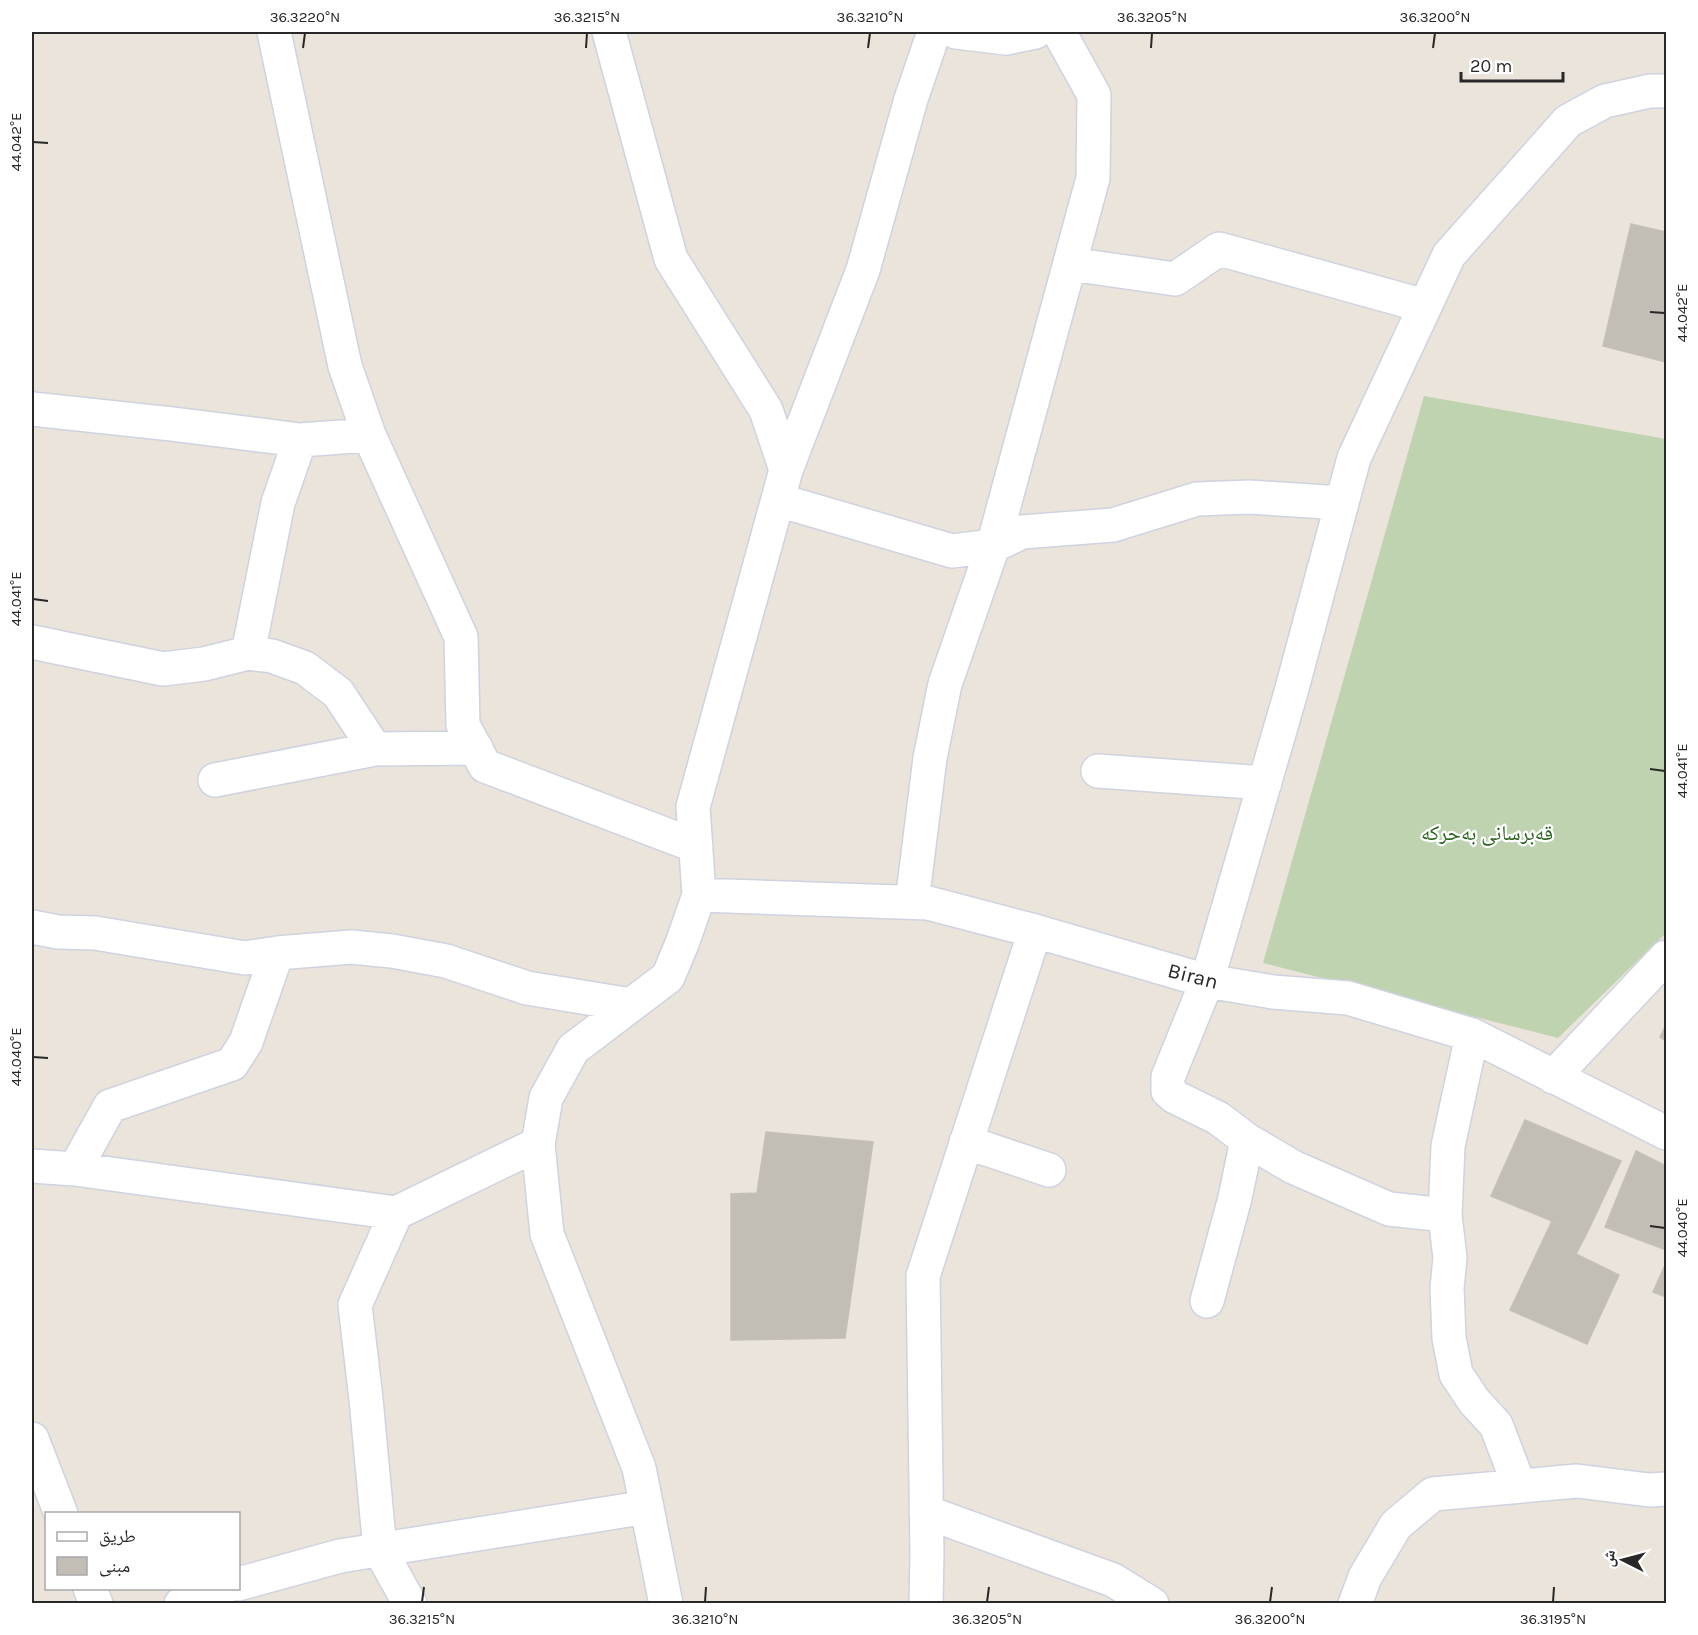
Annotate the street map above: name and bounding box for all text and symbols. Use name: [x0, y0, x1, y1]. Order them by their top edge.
text: 36.3220°N: [270, 8, 340, 26]
text: 36.3215°N: [554, 8, 620, 26]
text: 36.3210°N: [837, 8, 903, 26]
text: 36.3205°N: [1117, 8, 1187, 26]
text: 36.3200°N: [1400, 8, 1470, 26]
scale bar: [1461, 45, 1563, 83]
text: 20 m: [1470, 55, 1512, 77]
text: 44.042°E: [7, 113, 25, 171]
text: 44.042°E: [1673, 284, 1691, 342]
text: 44.041°E: [7, 571, 25, 627]
text: 44.041°E: [1673, 743, 1691, 799]
park label: قەبرسانی بەحرکە: [1421, 821, 1553, 846]
street label: Biran: [1165, 958, 1221, 994]
text: 44.040°E: [7, 1027, 25, 1087]
text: 44.040°E: [1673, 1198, 1691, 1258]
legend: [45, 1512, 240, 1590]
text: طريق: [99, 1525, 136, 1547]
north arrow: [1593, 1530, 1653, 1590]
text: ش: [1598, 1549, 1619, 1568]
text: مبنى: [99, 1555, 130, 1577]
text: 36.3215°N: [389, 1610, 455, 1628]
text: 36.3210°N: [672, 1610, 738, 1628]
text: 36.3205°N: [952, 1610, 1022, 1628]
text: 36.3200°N: [1235, 1610, 1305, 1628]
text: 36.3195°N: [1520, 1610, 1586, 1628]

